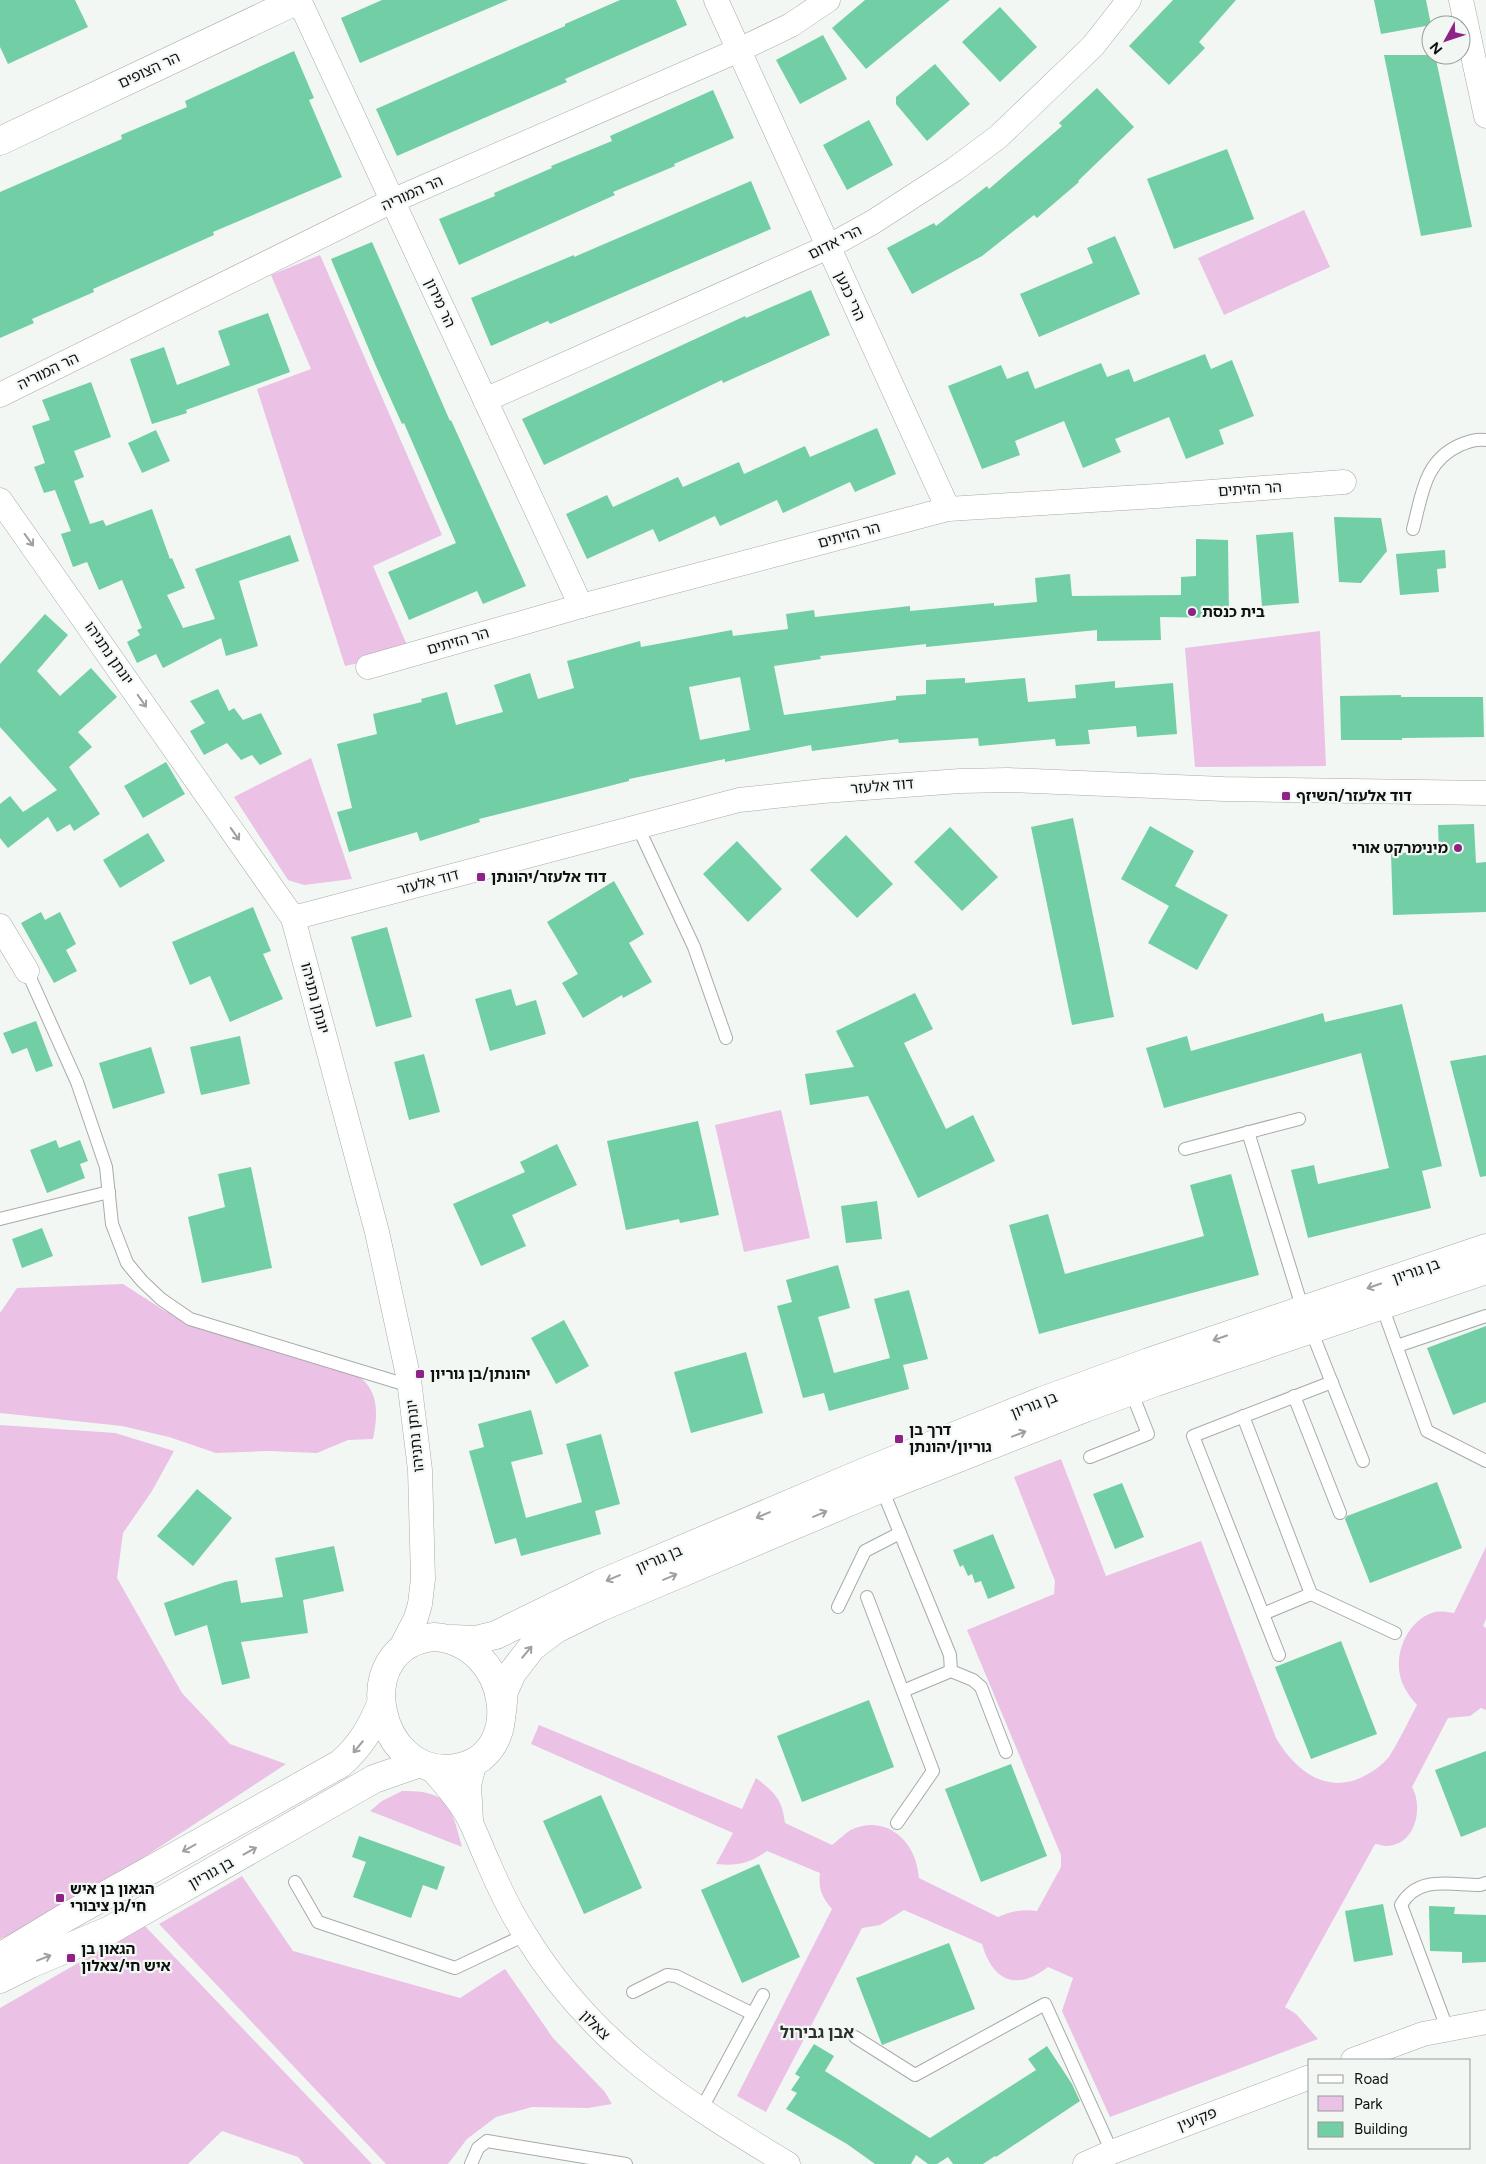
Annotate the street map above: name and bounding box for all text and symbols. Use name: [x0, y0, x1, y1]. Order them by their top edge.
north arrow: [1421, 15, 1471, 65]
text: N: [1426, 38, 1446, 58]
street label: הר הצופים: [115, 48, 183, 92]
street label: הר המוריה: [378, 171, 446, 215]
street label: הרי אדום: [805, 221, 865, 263]
street label: הרי כנען: [831, 268, 869, 324]
street label: הר מירון: [421, 276, 459, 330]
street label: הר המוריה: [14, 348, 82, 394]
street label: הר הזיתים: [1218, 478, 1282, 500]
street label: הר הזיתים: [816, 518, 882, 552]
one-way arrow: [23, 532, 34, 546]
place label: בית כנסת: [1202, 603, 1265, 621]
marker: בית כנסת: [1186, 606, 1198, 618]
street label: יונתן נתניהו: [81, 618, 137, 688]
street label: הר הזיתים: [425, 624, 491, 658]
one-way arrow: [137, 694, 147, 708]
street label: דוד אלעזר: [850, 774, 914, 798]
place label: דוד אלעזר/השיזף: [1296, 787, 1412, 805]
marker: דוד אלעזר/השיזף: [1280, 790, 1292, 802]
one-way arrow: [230, 827, 240, 841]
place label: מינימרקט אורי: [1352, 839, 1448, 857]
marker: מינימרקט אורי: [1452, 842, 1464, 854]
street label: דוד אלעזר: [395, 865, 461, 899]
place label: דוד אלעזר/יהונתן: [491, 868, 607, 886]
marker: דוד אלעזר/יהונתן: [475, 871, 487, 883]
street label: יונתן נתניהו: [297, 960, 333, 1036]
street label: בן גוריון: [1390, 1254, 1442, 1287]
one-way arrow: [1366, 1282, 1382, 1291]
one-way arrow: [1212, 1334, 1228, 1343]
place label: יהונתן/בן גוריון: [430, 1365, 531, 1383]
marker: יהונתן/בן גוריון: [414, 1368, 426, 1380]
street label: בן גוריון: [1008, 1388, 1060, 1422]
street label: יונתן נתניהו: [402, 1399, 428, 1473]
place label: דרך בן גוריון/יהונתן: [909, 1421, 992, 1456]
one-way arrow: [1011, 1428, 1026, 1438]
marker: דרך בן גוריון/יהונתן: [893, 1433, 905, 1445]
one-way arrow: [812, 1509, 827, 1519]
one-way arrow: [756, 1511, 771, 1521]
street label: בן גוריון: [633, 1541, 685, 1577]
one-way arrow: [662, 1572, 677, 1582]
one-way arrow: [606, 1574, 621, 1584]
one-way arrow: [522, 1646, 533, 1659]
one-way arrow: [352, 1740, 363, 1753]
one-way arrow: [183, 1844, 197, 1854]
one-way arrow: [242, 1845, 256, 1855]
street label: בן גוריון: [185, 1853, 237, 1893]
place label: הגאון בן איש חי/גן ציבורי: [70, 1880, 155, 1915]
marker: הגאון בן איש חי/גן ציבורי: [54, 1892, 66, 1904]
place label: הגאון בן איש חי/צאלון: [81, 1940, 171, 1975]
marker: הגאון בן איש חי/צאלון: [65, 1952, 77, 1964]
one-way arrow: [36, 1953, 51, 1963]
street label: צאלון: [576, 2006, 614, 2044]
district label: אבן גבירול: [780, 2023, 854, 2042]
legend: [1308, 2059, 1471, 2149]
text: Road: [1354, 2070, 1389, 2088]
text: Park: [1354, 2095, 1383, 2113]
street label: פקיעין: [1175, 2103, 1219, 2135]
text: Building: [1354, 2120, 1408, 2138]

